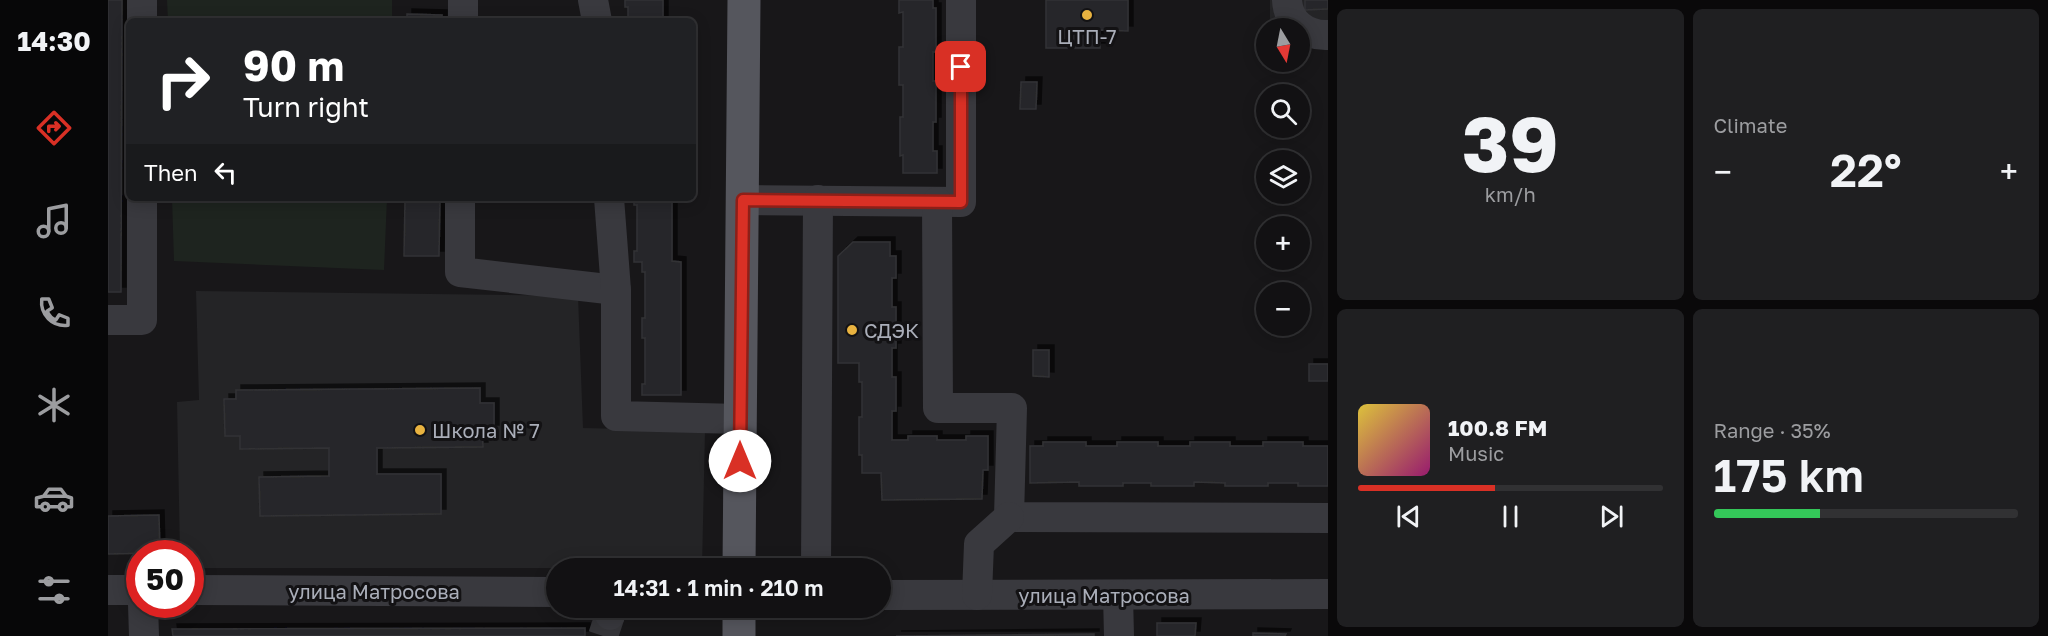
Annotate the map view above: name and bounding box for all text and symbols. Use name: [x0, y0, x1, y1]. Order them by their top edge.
marker: ЦТП-7: [1080, 8, 1094, 22]
north arrow: [1256, 18, 1310, 72]
map controls: [1256, 18, 1310, 336]
place label: ЦТП-7: [1057, 24, 1117, 48]
text: 14:30: [17, 25, 91, 57]
text: 90 m: [243, 40, 344, 90]
pin: [935, 41, 986, 92]
icon: right: [144, 42, 222, 120]
icon: arrive: [944, 50, 977, 83]
button: search: [1256, 84, 1310, 138]
text: Turn right: [243, 91, 369, 123]
text: 39: [1462, 96, 1559, 189]
icon: directions: [33, 107, 75, 149]
text: Climate: [1714, 113, 1787, 137]
text: 22°: [1830, 143, 1901, 197]
button: layers: [1256, 150, 1310, 204]
text: −: [1714, 152, 1732, 191]
text: +: [2000, 152, 2018, 191]
icon: left: [209, 156, 242, 189]
text: Then: [144, 159, 197, 186]
text: km/h: [1485, 182, 1536, 206]
icon: music: [33, 200, 75, 242]
button: +: [1256, 216, 1310, 270]
button: −: [1256, 282, 1310, 336]
icon: phone: [33, 292, 75, 334]
place label: СДЭК: [864, 318, 919, 342]
marker: СДЭК: [845, 323, 859, 337]
icon: climate: [33, 384, 75, 426]
text: 100.8 FM: [1448, 414, 1547, 441]
place label: Школа № 7: [432, 418, 540, 442]
text: Range · 35%: [1714, 418, 1831, 442]
marker: Школа № 7: [413, 423, 427, 437]
position arrow: [708, 429, 772, 493]
text: Music: [1448, 441, 1504, 465]
text: 175 km: [1714, 448, 1864, 502]
icon: car: [33, 477, 75, 519]
icon: previous: [1392, 500, 1425, 533]
icon: pause: [1494, 500, 1527, 533]
icon: next: [1595, 500, 1628, 533]
speed limit sign: 50: [126, 540, 204, 618]
icon: filters: [33, 569, 75, 611]
text: 14:31 · 1 min · 210 m: [614, 574, 823, 601]
street label: улица Матросова: [288, 579, 460, 603]
street label: улица Матросова: [1018, 583, 1190, 607]

